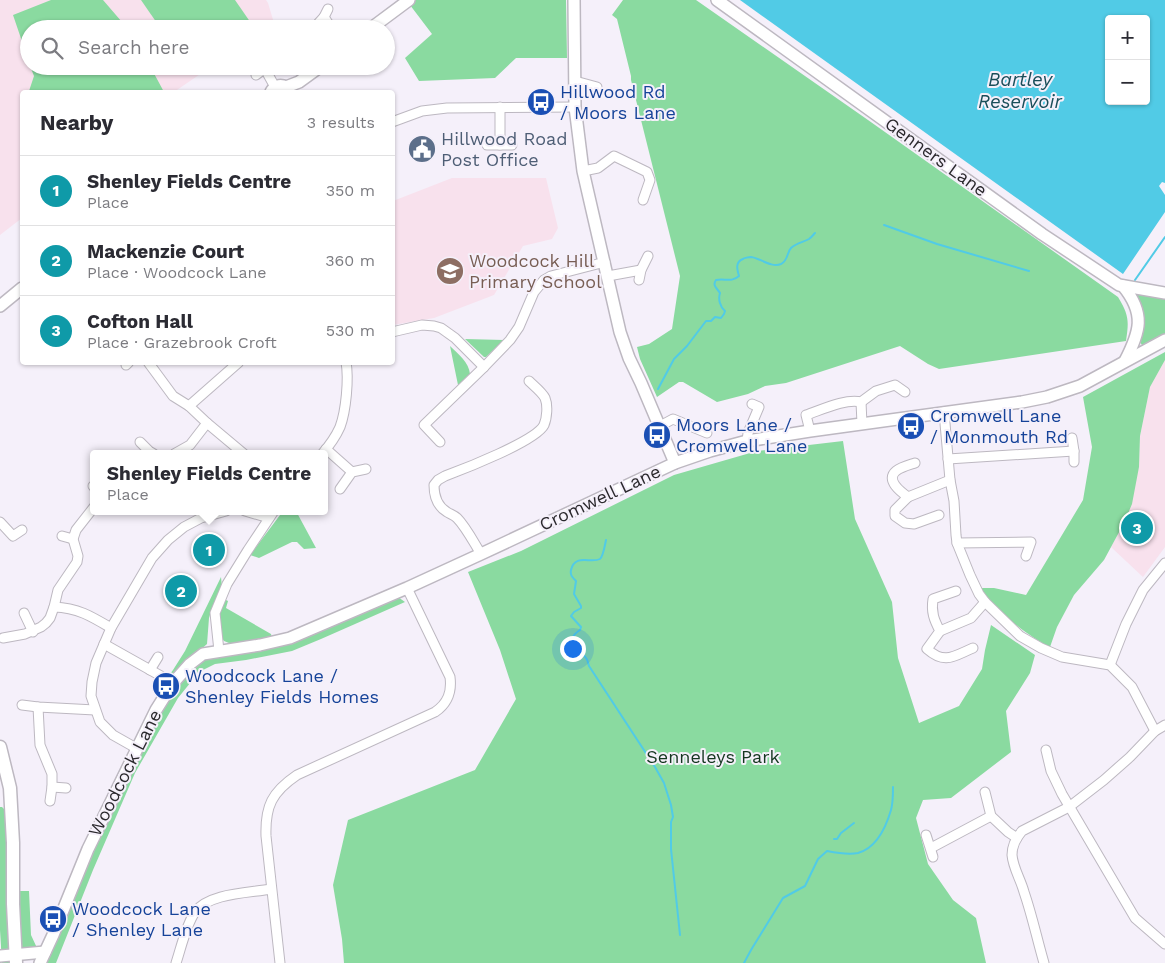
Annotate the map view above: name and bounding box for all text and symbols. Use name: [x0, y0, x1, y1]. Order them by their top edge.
map controls: [1105, 15, 1150, 105]
button: +: [1105, 15, 1150, 60]
search box: [20, 20, 395, 75]
icon: search: [38, 34, 66, 62]
text: Search here: [78, 36, 189, 59]
button: −: [1105, 60, 1150, 105]
water label: Bartley Reservoir: [978, 68, 1062, 113]
place label: Hillwood Rd / Moors Lane: [560, 81, 676, 123]
bus stop icon: Hillwood Rd / Moors Lane: [526, 87, 556, 117]
text: Nearby: [40, 110, 113, 135]
street label: Genners Lane: [881, 112, 991, 201]
text: 3 results: [307, 113, 375, 132]
place label: Hillwood Road Post Office: [441, 128, 567, 170]
public building icon: Hillwood Road Post Office: [407, 134, 437, 164]
text: Shenley Fields Centre: [87, 170, 291, 193]
text: 1: [53, 181, 59, 200]
text: 350 m: [326, 181, 375, 200]
text: Place: [87, 193, 129, 212]
text: Mackenzie Court: [87, 240, 244, 263]
place label: Woodcock Hill Primary School: [469, 250, 602, 292]
text: 2: [51, 251, 61, 270]
text: 360 m: [325, 251, 375, 270]
school or university icon: Woodcock Hill Primary School: [435, 256, 465, 286]
text: Place · Woodcock Lane: [87, 263, 267, 282]
text: Cofton Hall: [87, 310, 193, 333]
text: 3: [51, 321, 61, 340]
text: 530 m: [326, 321, 375, 340]
text: Place · Grazebrook Croft: [87, 333, 277, 352]
place label: Cromwell Lane / Monmouth Rd: [930, 405, 1068, 447]
bus stop icon: Cromwell Lane / Monmouth Rd: [896, 411, 926, 441]
place label: Moors Lane / Cromwell Lane: [676, 414, 807, 456]
bus stop icon: Moors Lane / Cromwell Lane: [642, 420, 672, 450]
popup: [90, 450, 328, 515]
street label: Cromwell Lane: [536, 460, 664, 535]
text: Shenley Fields Centre: [107, 462, 311, 485]
text: Place: [107, 485, 149, 504]
pin: 3: [1121, 509, 1153, 547]
pin: 1: [193, 531, 225, 569]
pin: 2: [165, 572, 197, 610]
your location: [560, 636, 586, 662]
place label: Woodcock Lane / Shenley Fields Homes: [185, 665, 379, 707]
bus stop icon: Woodcock Lane / Shenley Fields Homes: [151, 671, 181, 701]
street label: Woodcock Lane: [84, 706, 165, 839]
park label: Senneleys Park: [646, 746, 780, 767]
place label: Woodcock Lane / Shenley Lane: [72, 898, 211, 940]
bus stop icon: Woodcock Lane / Shenley Lane: [38, 904, 68, 934]

